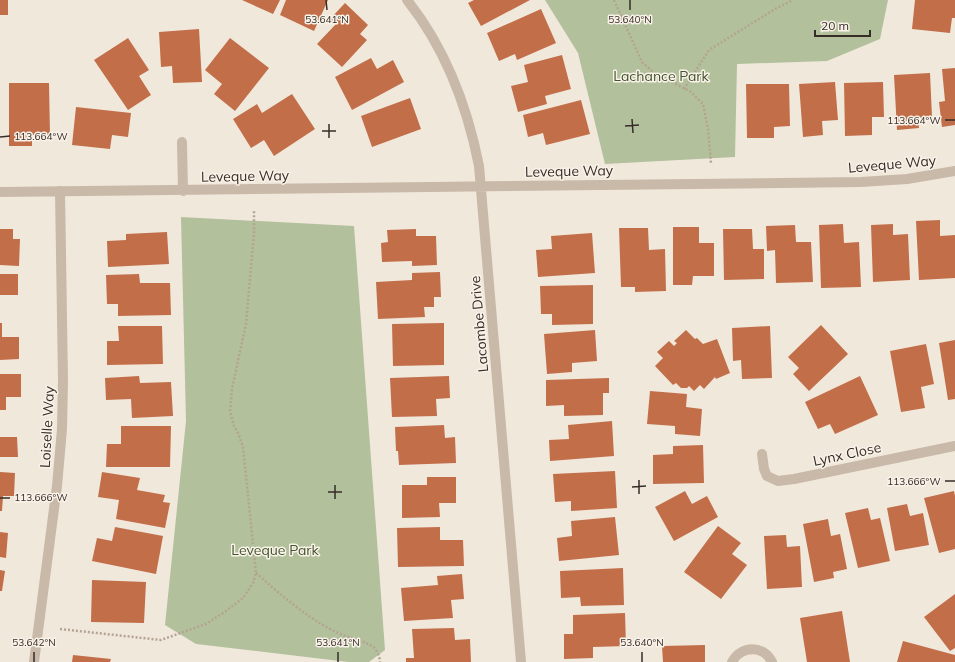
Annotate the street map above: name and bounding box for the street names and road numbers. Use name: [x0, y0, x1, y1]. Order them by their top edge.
street label: Leveque Way: [847, 151, 937, 177]
street label: Leveque Way: [525, 161, 614, 181]
street label: Leveque Way: [201, 166, 290, 186]
street label: Lacombe Drive: [466, 275, 492, 373]
street label: Loiselle Way: [36, 385, 58, 468]
street label: Lynx Close: [811, 438, 883, 470]

